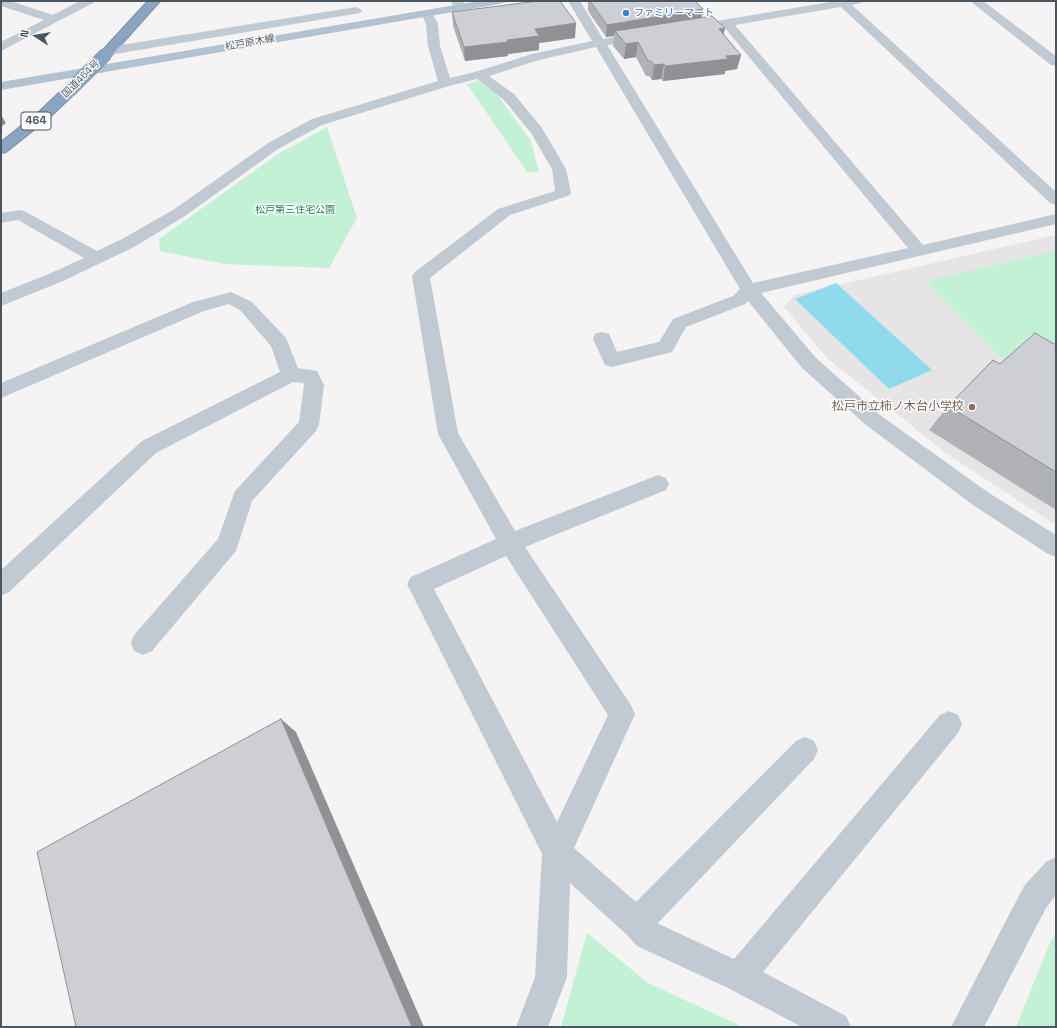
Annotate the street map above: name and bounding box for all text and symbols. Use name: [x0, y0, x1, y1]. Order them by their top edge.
place label: ファミリーマート: [634, 7, 714, 19]
marker: ファミリーマート: [621, 8, 631, 18]
north arrow: [16, 16, 56, 56]
text: N: [17, 28, 32, 39]
street label: 松戸原木線: [224, 33, 276, 53]
street label: 国道464号: [60, 58, 102, 100]
road number: 464: [21, 112, 51, 130]
park label: 松戸第三住宅公園: [255, 204, 335, 216]
place label: 松戸市立柿ノ木台小学校: [832, 400, 964, 414]
marker: 松戸市立柿ノ木台小学校: [967, 402, 977, 412]

